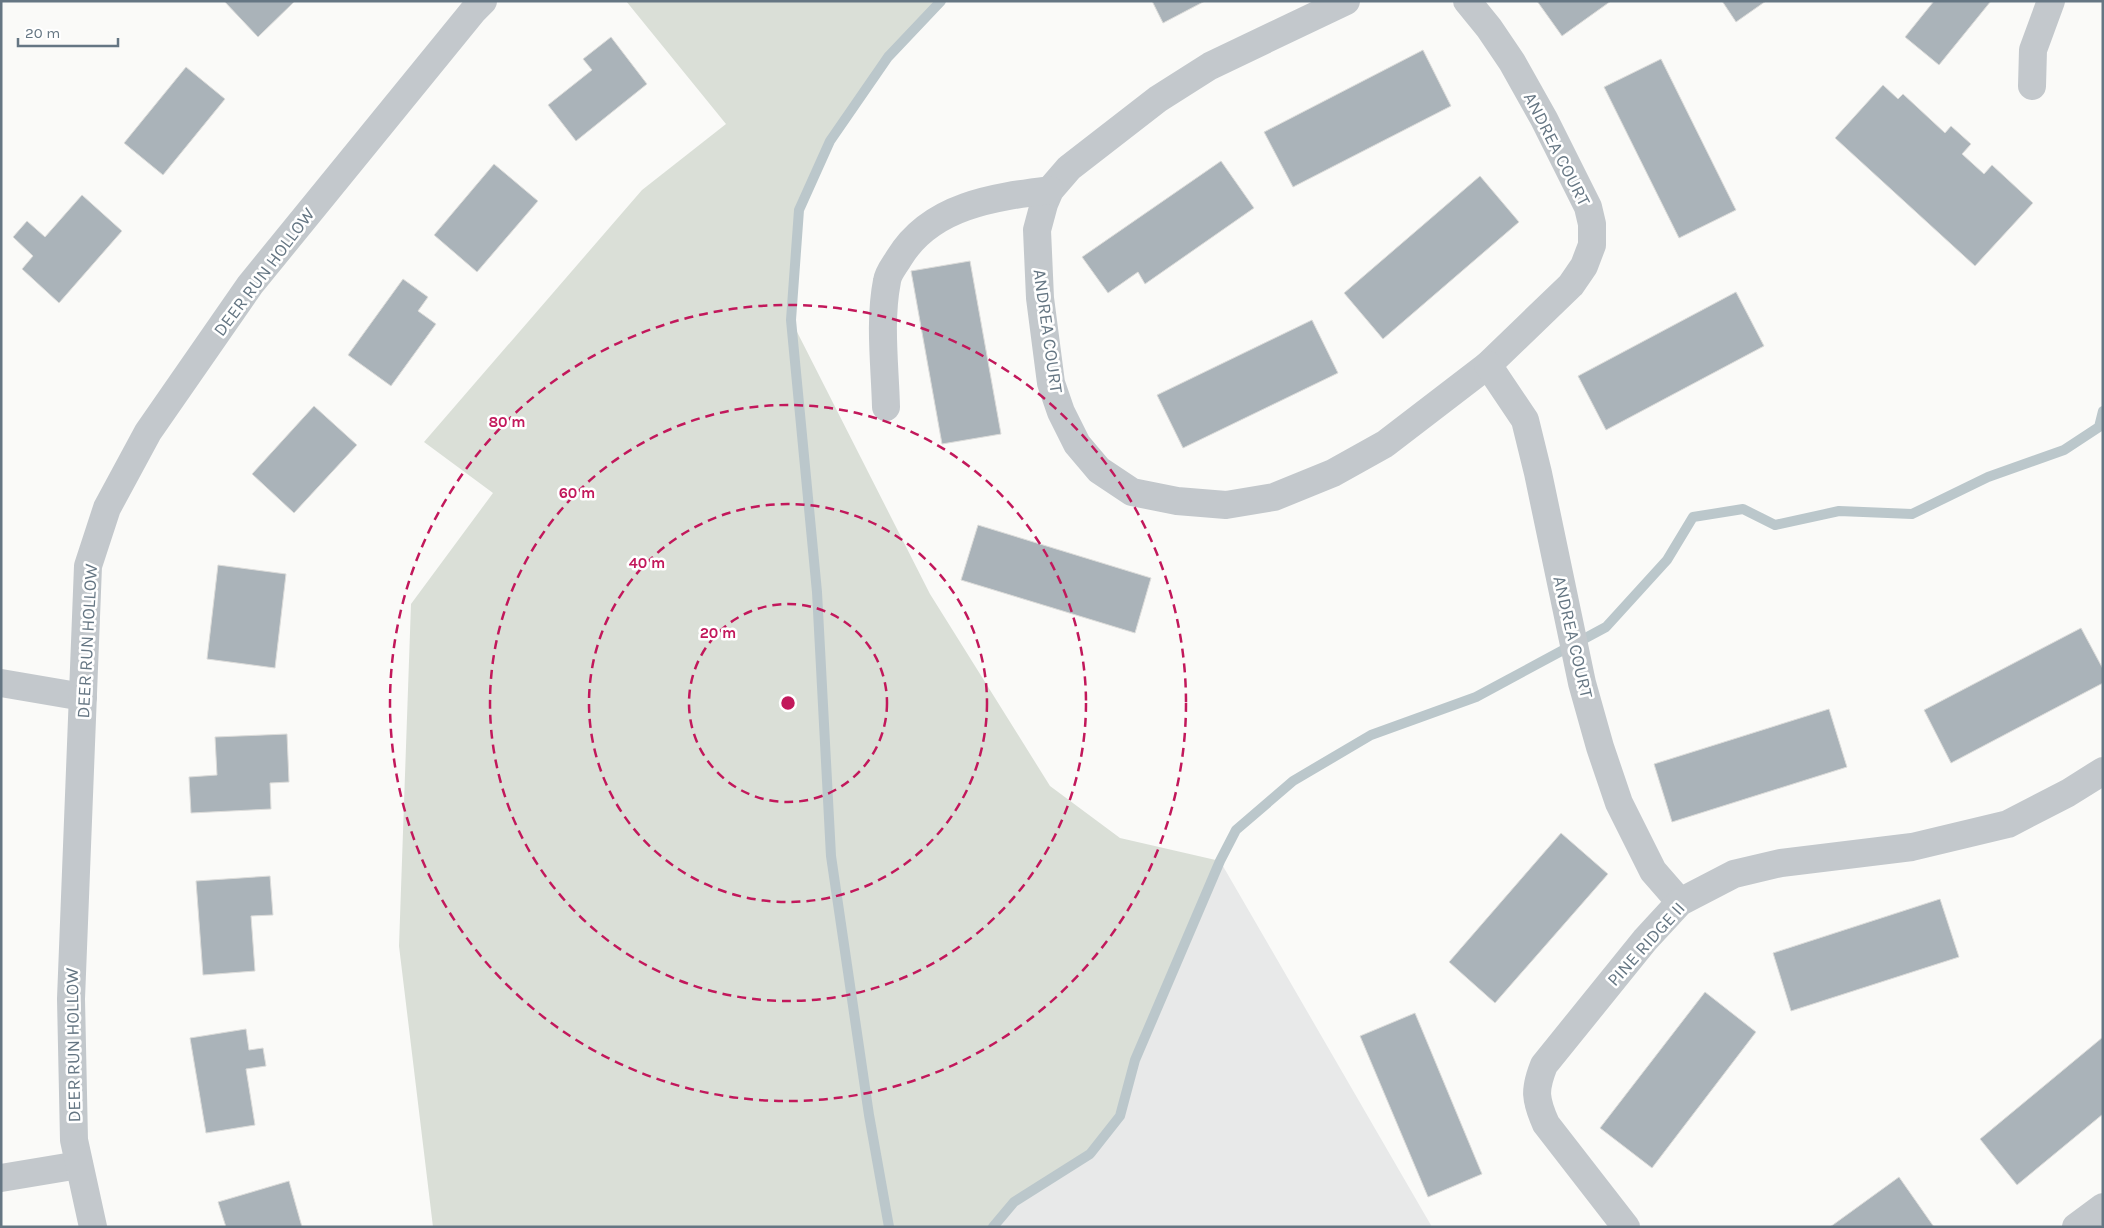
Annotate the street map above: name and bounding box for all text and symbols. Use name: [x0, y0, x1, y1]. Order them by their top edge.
scale bar: [18, 15, 118, 47]
text: 20 m: [25, 24, 60, 42]
street label: ANDREA COURT: [1519, 88, 1595, 210]
street label: DEER RUN HOLLOW: [209, 203, 319, 341]
street label: ANDREA COURT: [1028, 268, 1068, 394]
text: 80 m: [488, 413, 526, 431]
text: 60 m: [559, 484, 595, 502]
text: 40 m: [629, 554, 665, 572]
street label: DEER RUN HOLLOW: [72, 563, 102, 719]
street label: ANDREA COURT: [1548, 574, 1598, 700]
text: 20 m: [700, 624, 736, 642]
centre of rings: [779, 694, 797, 712]
street label: PINE RIDGE II: [1602, 897, 1690, 991]
street label: DEER RUN HOLLOW: [61, 967, 85, 1123]

